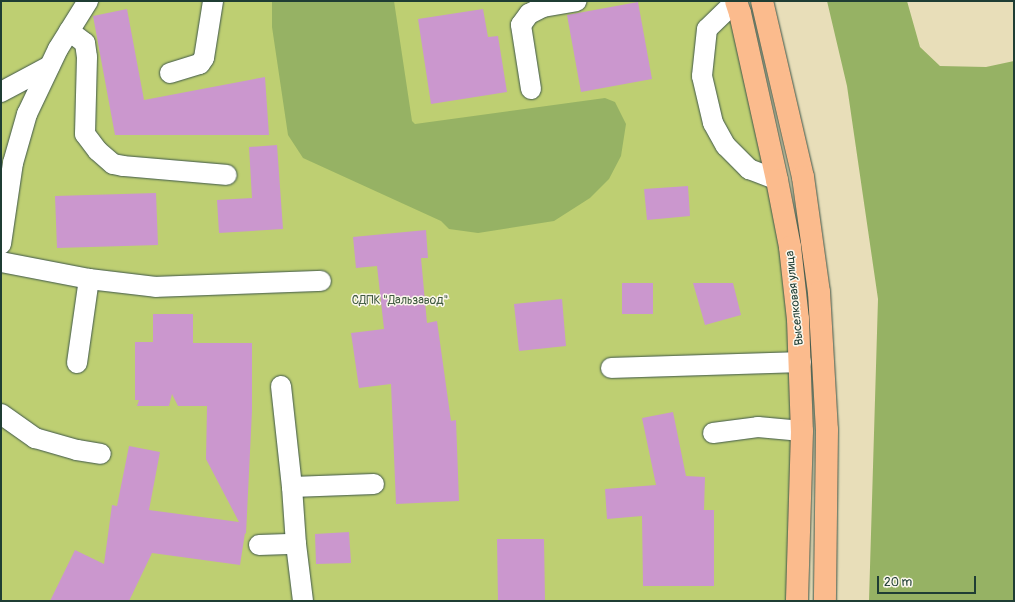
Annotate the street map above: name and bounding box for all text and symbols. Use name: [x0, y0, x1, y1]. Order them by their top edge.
street label: Выселковая улица: [783, 250, 807, 346]
park label: СДПК "Дальзавод": [352, 294, 448, 308]
scale bar: [879, 568, 978, 594]
text: 20 m: [884, 575, 912, 590]

